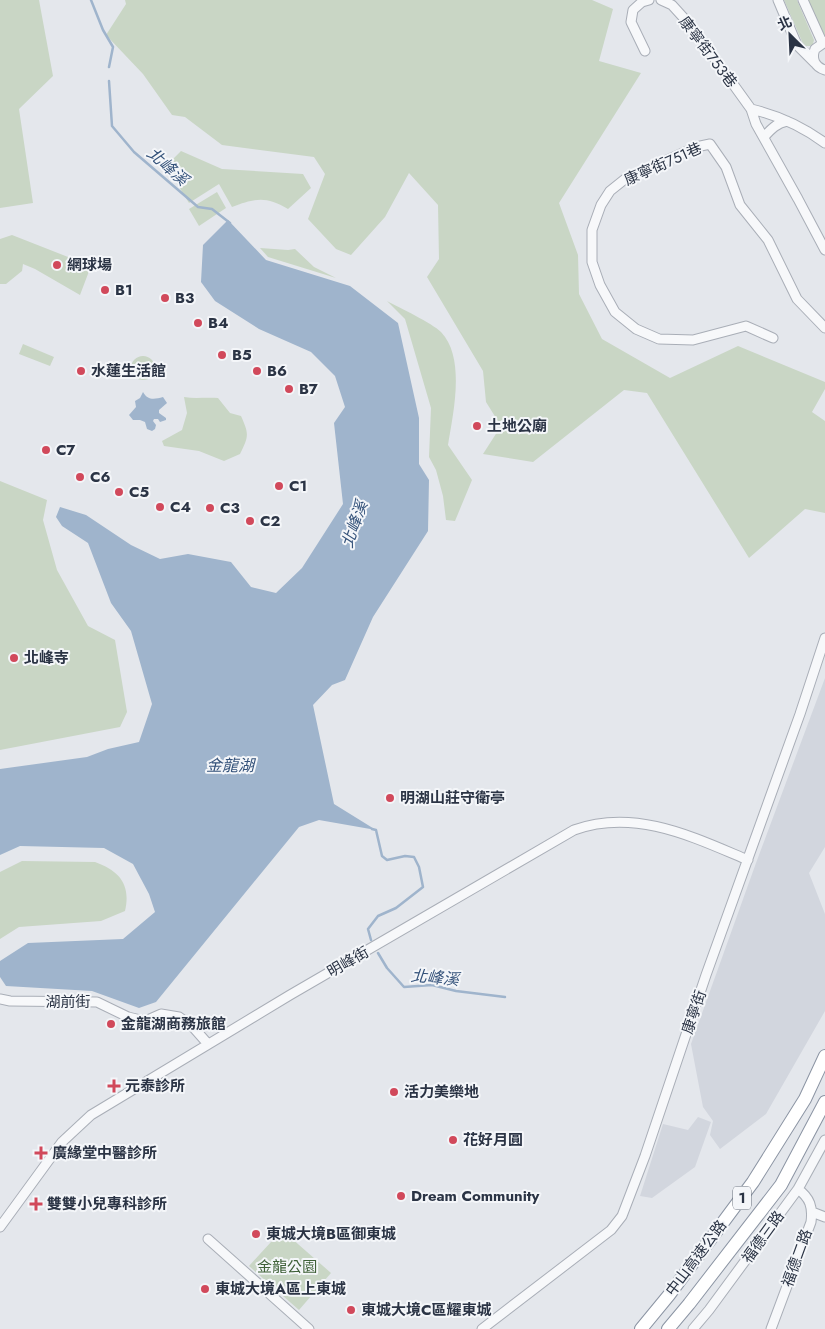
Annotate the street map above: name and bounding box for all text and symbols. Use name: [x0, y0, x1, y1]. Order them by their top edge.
north arrow: [765, 10, 815, 60]
text: 北: [774, 11, 795, 35]
street label: 康寧街753巷: [674, 12, 742, 92]
street label: 康寧街751巷: [621, 137, 705, 191]
water label: 北峰溪: [142, 142, 195, 192]
place label: 網球場: [67, 254, 112, 276]
marker: 網球場: [51, 259, 63, 271]
place label: B1: [115, 279, 133, 301]
marker: B1: [99, 284, 111, 296]
place label: B3: [175, 287, 194, 309]
marker: B3: [159, 292, 171, 304]
place label: B4: [208, 312, 228, 334]
marker: B4: [192, 317, 204, 329]
place label: B5: [232, 344, 252, 366]
marker: B5: [216, 349, 228, 361]
place label: 水蓮生活館: [91, 360, 166, 382]
place label: B6: [267, 360, 287, 382]
marker: 水蓮生活館: [75, 365, 87, 377]
marker: B6: [251, 365, 263, 377]
place label: B7: [299, 378, 319, 400]
marker: B7: [283, 383, 295, 395]
place label: 土地公廟: [487, 415, 547, 437]
marker: 土地公廟: [471, 420, 483, 432]
place label: C7: [56, 439, 76, 461]
marker: C7: [40, 444, 52, 456]
place label: C6: [90, 466, 111, 488]
marker: C6: [74, 471, 86, 483]
place label: C1: [289, 475, 307, 497]
marker: C1: [273, 480, 285, 492]
place label: C5: [129, 481, 150, 503]
marker: C5: [113, 486, 125, 498]
place label: C4: [170, 496, 191, 518]
water label: 北峰溪: [336, 496, 374, 551]
place label: C3: [220, 497, 240, 519]
marker: C4: [154, 501, 166, 513]
marker: C3: [204, 502, 216, 514]
place label: C2: [260, 510, 281, 532]
marker: C2: [244, 515, 256, 527]
place label: 北峰寺: [24, 647, 69, 669]
marker: 北峰寺: [8, 652, 20, 664]
water label: 金龍湖: [206, 754, 257, 777]
place label: 明湖山莊守衛亭: [400, 787, 505, 809]
marker: 明湖山莊守衛亭: [384, 792, 396, 804]
street label: 明峰街: [323, 941, 373, 983]
water label: 北峰溪: [410, 964, 462, 991]
street label: 康寧街: [676, 987, 712, 1037]
street label: 湖前街: [45, 991, 91, 1013]
place label: 金龍湖商務旅館: [121, 1013, 226, 1035]
marker: 金龍湖商務旅館: [105, 1018, 117, 1030]
place label: 元泰診所: [125, 1075, 185, 1097]
marker: 元泰診所: [107, 1079, 121, 1093]
place label: 活力美樂地: [404, 1081, 479, 1103]
marker: 活力美樂地: [388, 1086, 400, 1098]
place label: 花好月圓: [463, 1129, 523, 1151]
marker: 花好月圓: [447, 1134, 459, 1146]
place label: 廣緣堂中醫診所: [52, 1142, 157, 1164]
marker: 廣緣堂中醫診所: [34, 1146, 48, 1160]
place label: Dream Community: [411, 1185, 540, 1207]
road number: 1: [733, 1186, 751, 1210]
marker: Dream Community: [395, 1190, 407, 1202]
place label: 雙雙小兒專科診所: [47, 1193, 167, 1215]
marker: 雙雙小兒專科診所: [29, 1197, 43, 1211]
street label: 福德三路: [736, 1206, 790, 1268]
street label: 中山高速公路: [660, 1215, 732, 1301]
place label: 東城大境B區御東城: [266, 1223, 396, 1245]
street label: 福德二路: [776, 1226, 818, 1290]
marker: 東城大境B區御東城: [250, 1228, 262, 1240]
park label: 金龍公園: [257, 1256, 317, 1278]
place label: 東城大境A區上東城: [215, 1278, 346, 1300]
marker: 東城大境A區上東城: [199, 1283, 211, 1295]
place label: 東城大境C區耀東城: [361, 1299, 492, 1321]
marker: 東城大境C區耀東城: [345, 1304, 357, 1316]

